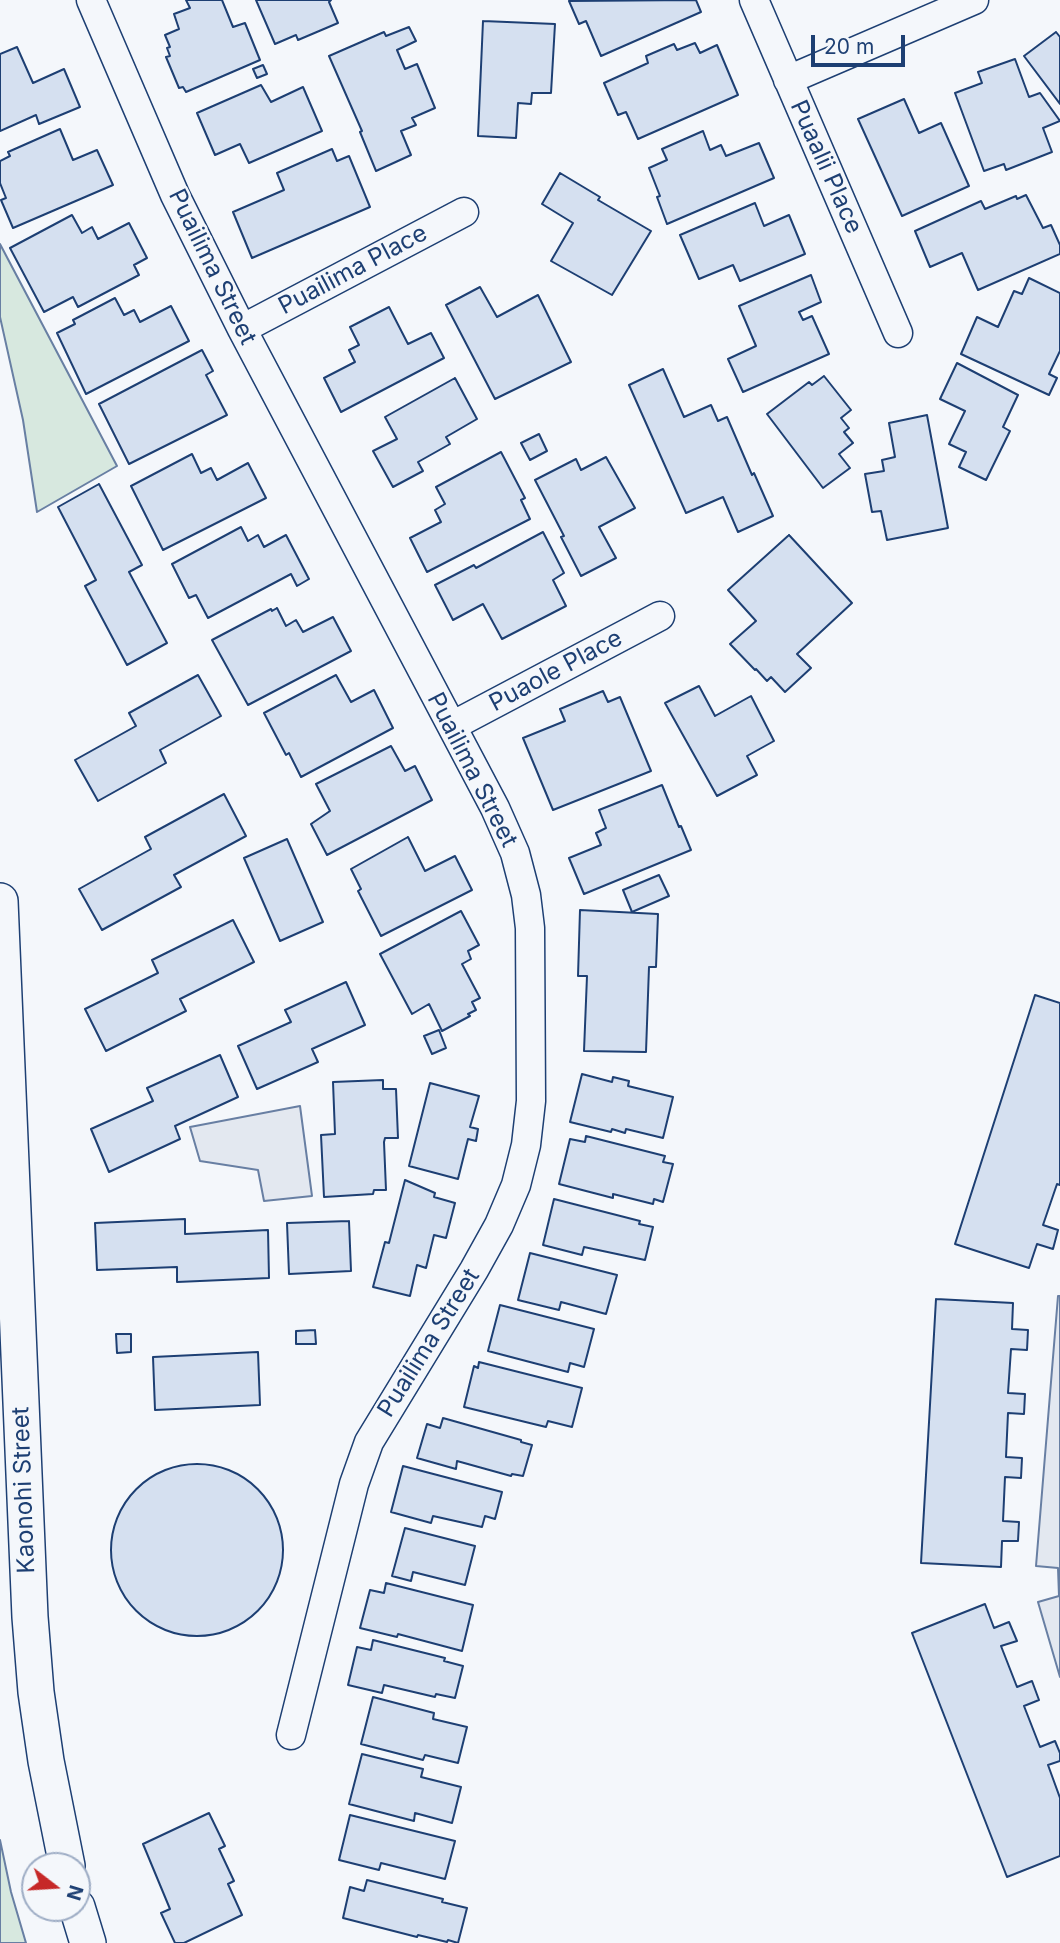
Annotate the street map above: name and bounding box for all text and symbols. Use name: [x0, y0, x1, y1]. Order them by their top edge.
scale bar: [815, 21, 909, 65]
text: 20 m: [824, 34, 874, 59]
street label: Puaalii Place: [784, 96, 868, 238]
street label: Puailima Street: [162, 185, 262, 349]
street label: Puailima Place: [274, 219, 432, 321]
street label: Puaole Place: [485, 624, 627, 718]
street label: Puailima Street: [421, 688, 523, 852]
street label: Puailima Street: [372, 1264, 486, 1422]
street label: Kaonohi Street: [7, 1406, 41, 1574]
north arrow: [21, 1852, 91, 1922]
text: N: [62, 1882, 88, 1903]

